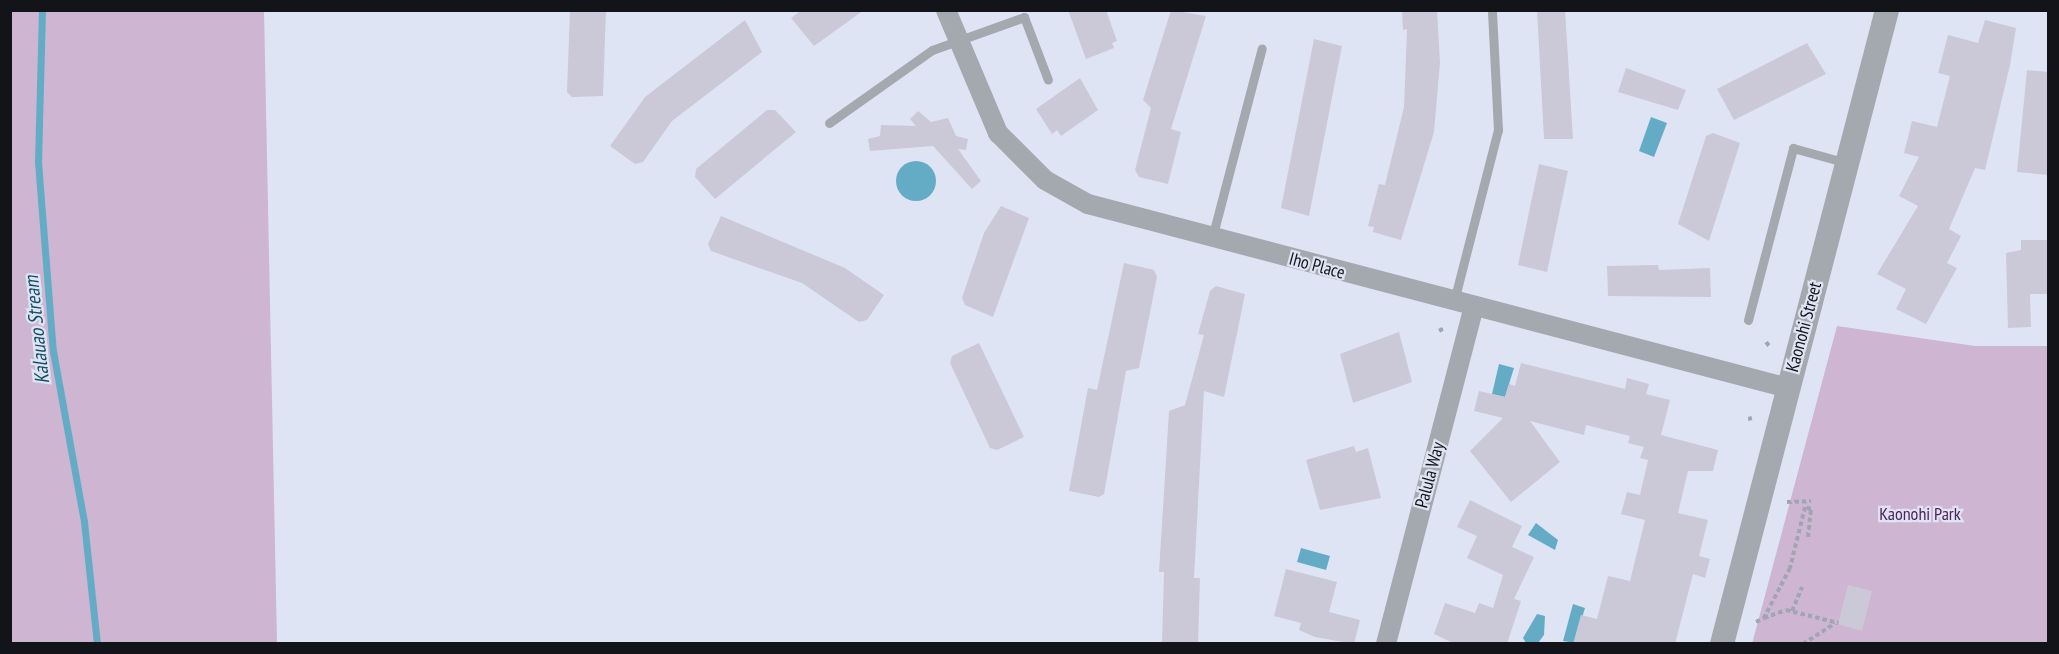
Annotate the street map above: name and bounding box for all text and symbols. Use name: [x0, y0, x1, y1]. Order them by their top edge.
street label: Iho Place: [1287, 248, 1347, 284]
water label: Kalauao Stream: [19, 275, 55, 385]
street label: Kaonohi Street: [1782, 280, 1826, 374]
street label: Palula Way: [1411, 440, 1449, 510]
park label: Kaonohi Park: [1879, 503, 1961, 525]

